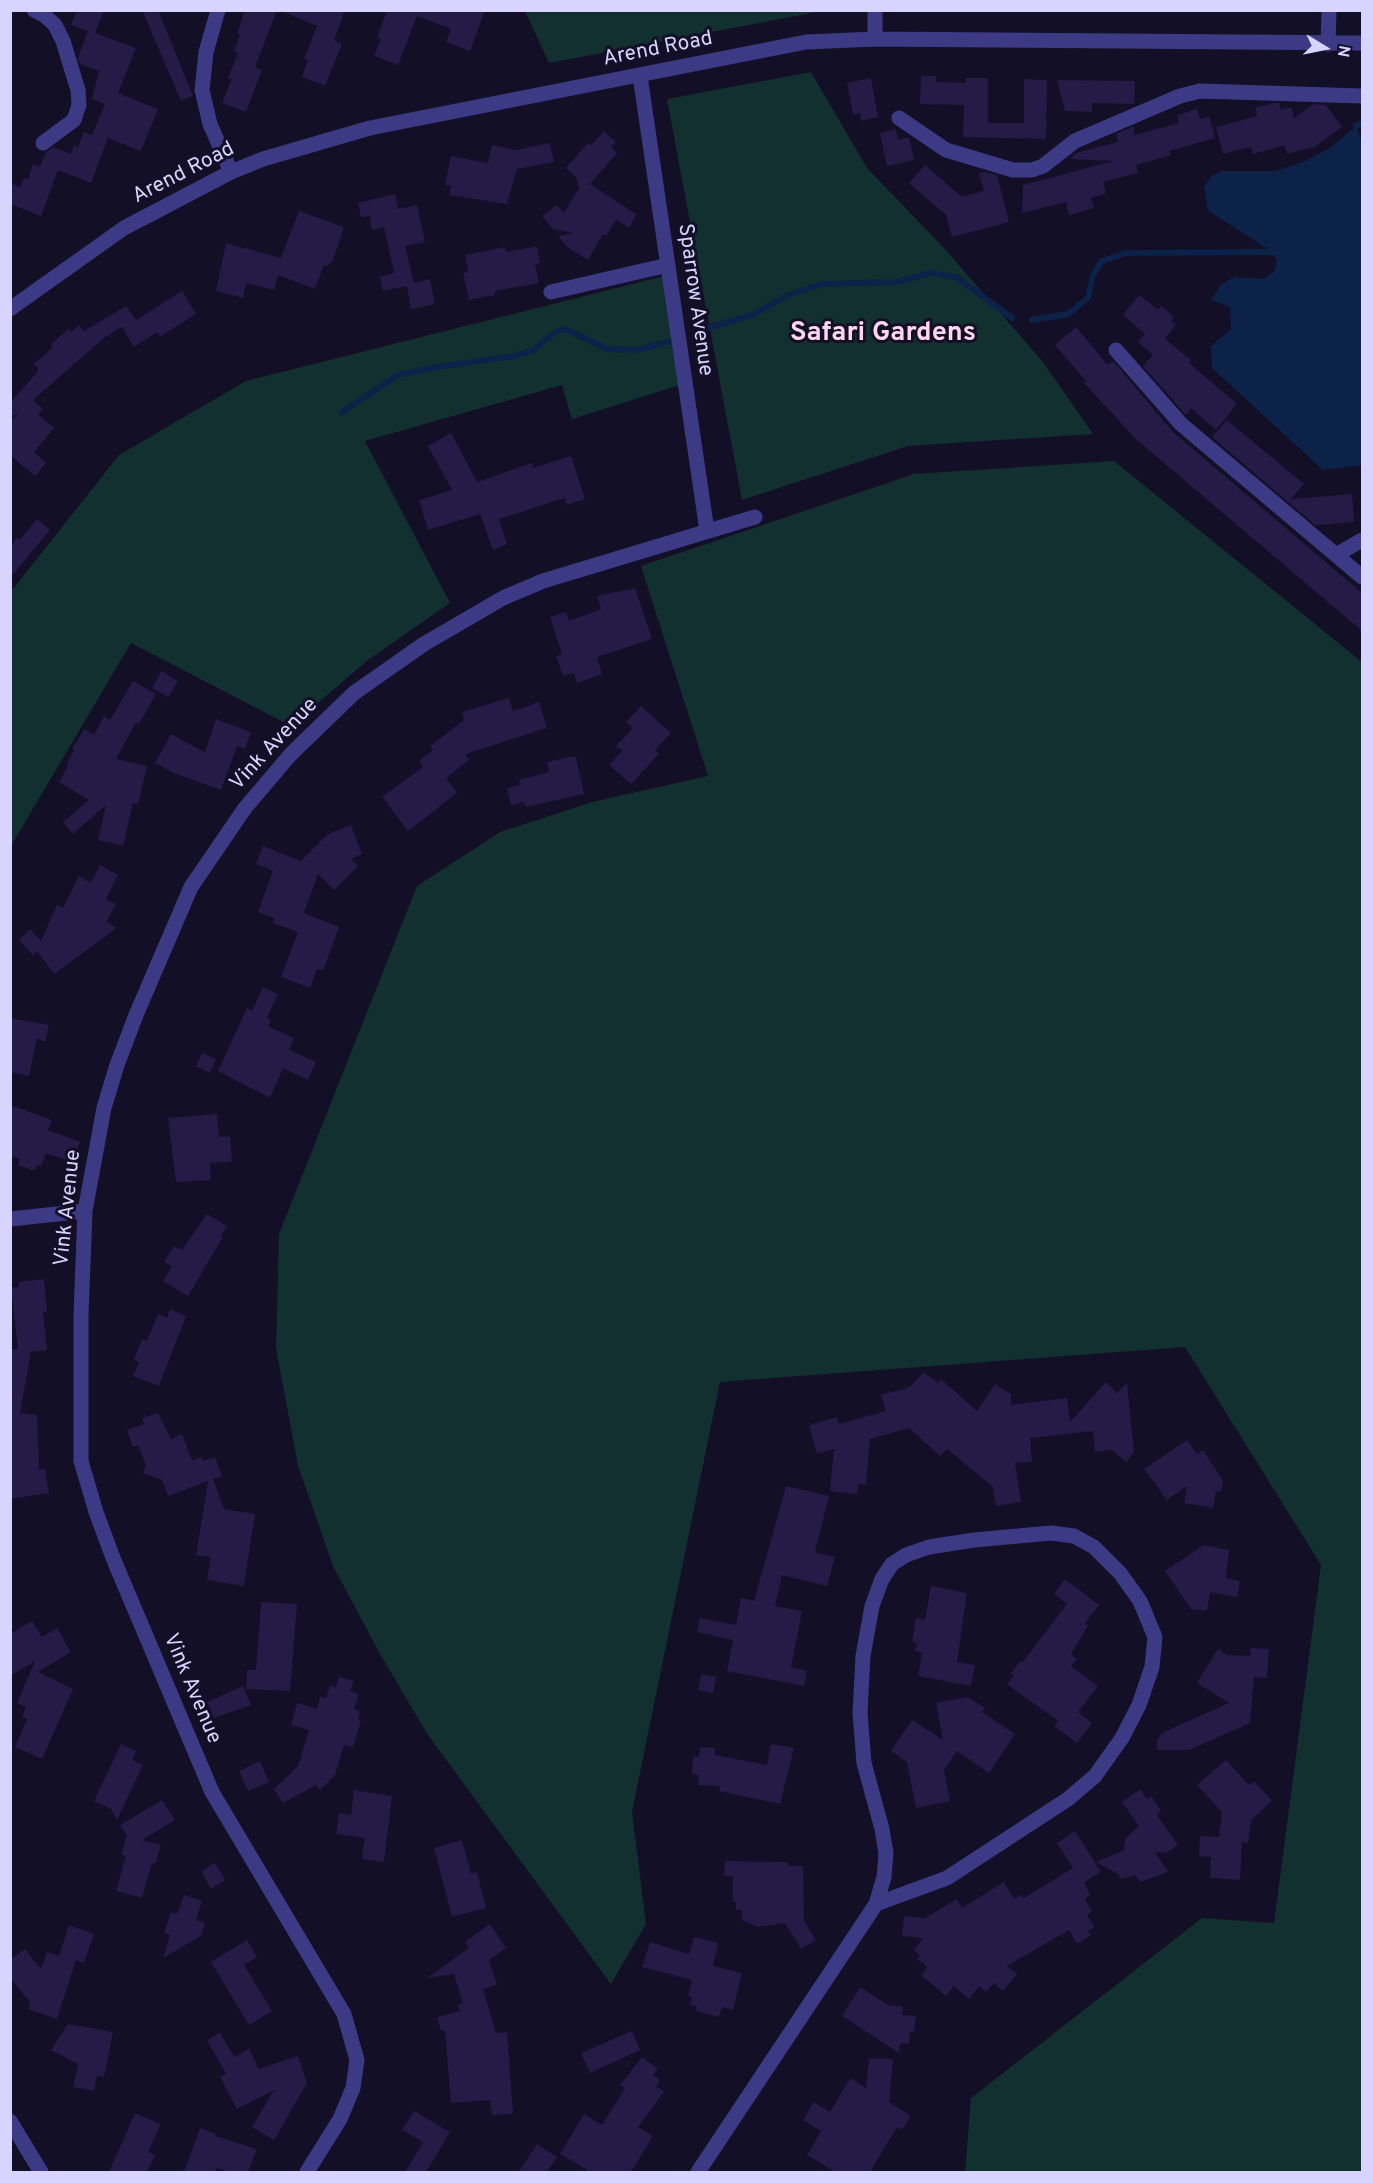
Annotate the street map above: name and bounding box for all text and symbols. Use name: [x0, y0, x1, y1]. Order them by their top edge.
north arrow: [1295, 18, 1355, 78]
street label: Arend Road: [601, 27, 715, 73]
text: N: [1332, 44, 1354, 59]
street label: Arend Road: [129, 138, 239, 210]
street label: Sparrow Avenue: [671, 222, 717, 378]
district label: Safari Gardens: [790, 319, 976, 351]
street label: Vink Avenue: [226, 694, 324, 796]
street label: Vink Avenue: [50, 1148, 88, 1268]
street label: Vink Avenue: [157, 1630, 225, 1748]

